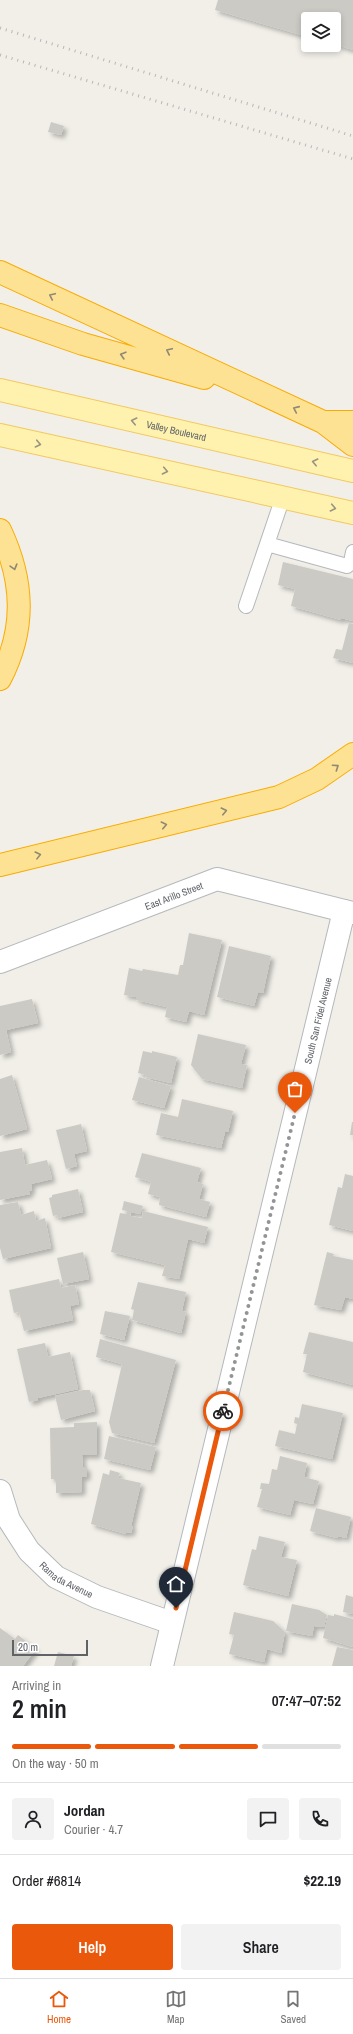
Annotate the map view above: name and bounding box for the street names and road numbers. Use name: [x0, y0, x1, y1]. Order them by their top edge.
street label: Valley Boulevard: [145, 418, 207, 444]
street label: East Arillo Street: [143, 879, 205, 913]
street label: South San Fidel Avenue: [301, 976, 335, 1065]
street label: Ramada Avenue: [37, 1559, 95, 1601]

